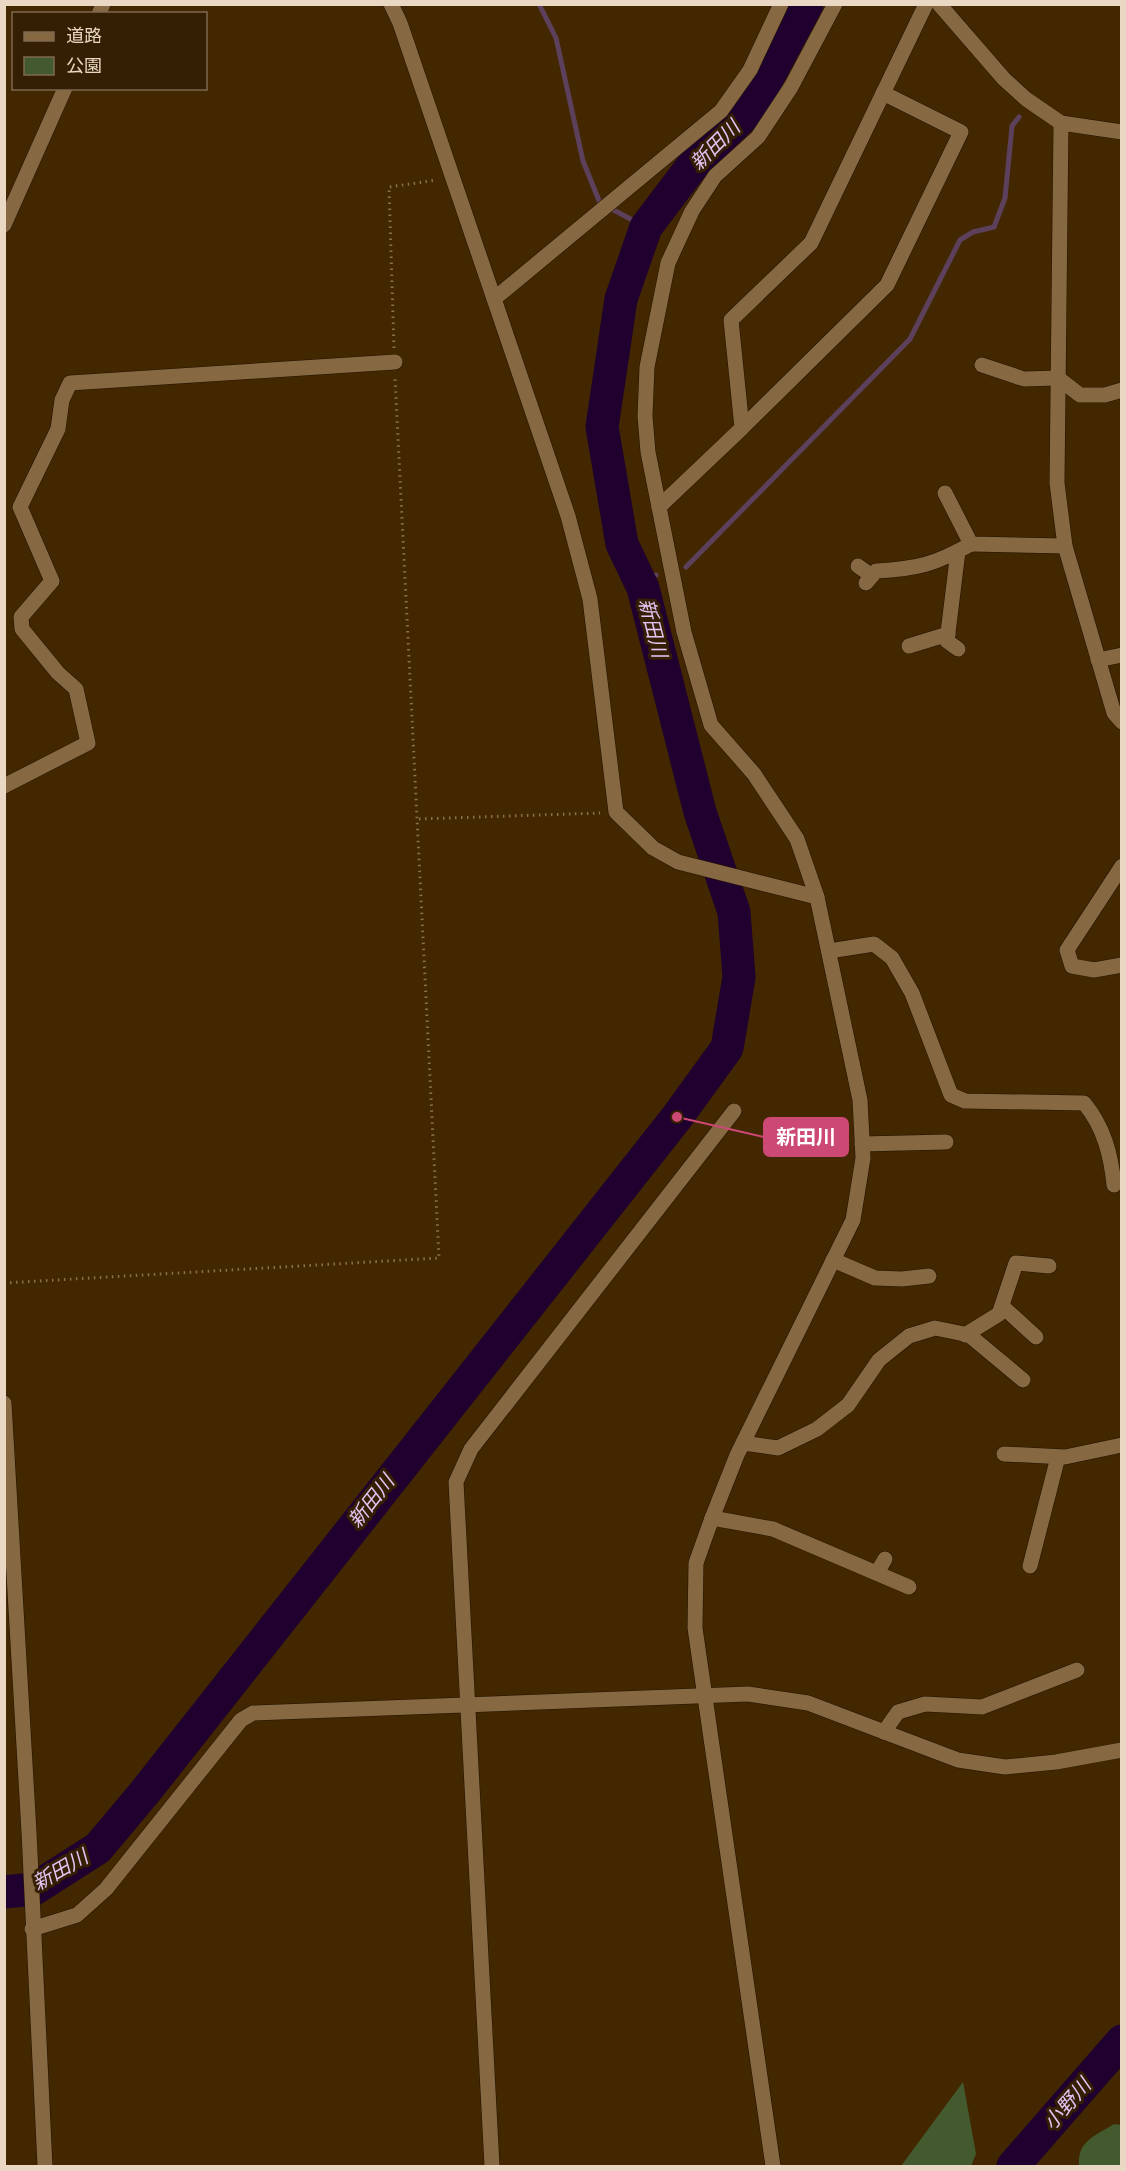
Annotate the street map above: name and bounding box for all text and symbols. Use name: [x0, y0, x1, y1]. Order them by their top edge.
legend: [12, 12, 207, 90]
text: 道路: [66, 25, 102, 46]
text: 公園: [66, 55, 102, 76]
water label: 新田川: [685, 114, 746, 175]
water label: 新田川: [634, 596, 672, 662]
callout: 新田川: [764, 1118, 848, 1156]
text: 新田川: [776, 1125, 836, 1149]
water label: 新田川: [343, 1468, 400, 1532]
water label: 新田川: [28, 1844, 94, 1895]
water label: 小野川: [1038, 2072, 1097, 2135]

